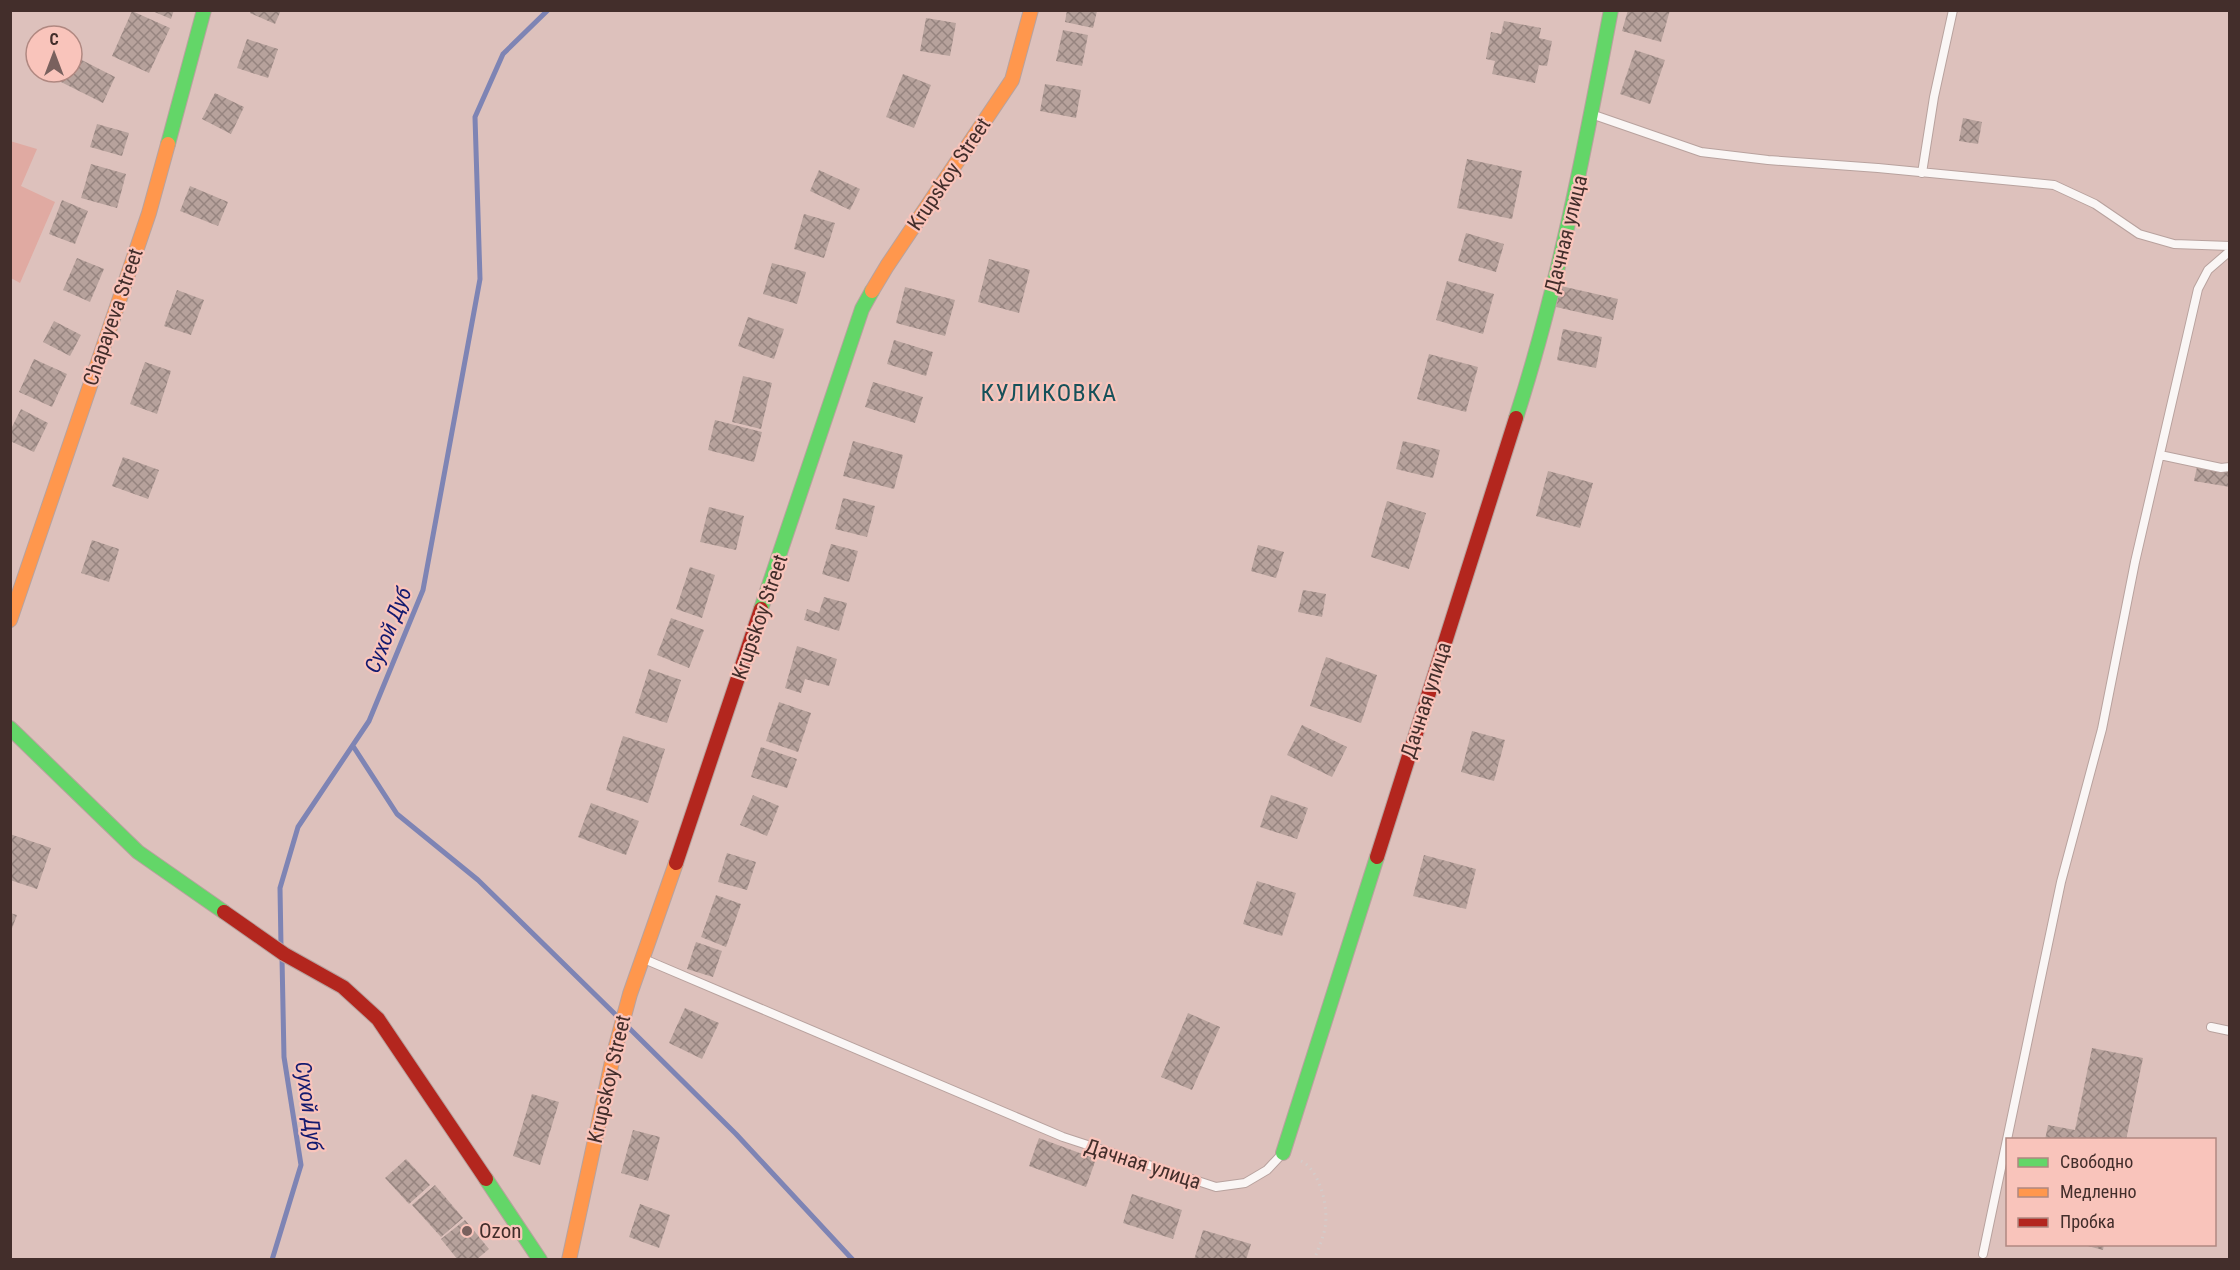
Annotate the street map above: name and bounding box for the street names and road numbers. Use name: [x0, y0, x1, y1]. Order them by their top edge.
street label: Krupskoy Street: [903, 113, 995, 235]
street label: Дачная улица: [1540, 173, 1592, 295]
street label: Chapayeva Street: [78, 245, 148, 389]
street label: Krupskoy Street: [727, 551, 793, 683]
street label: Дачная улица: [1396, 639, 1456, 761]
street label: Krupskoy Street: [583, 1013, 635, 1145]
street label: Дачная улица: [1082, 1134, 1204, 1194]

